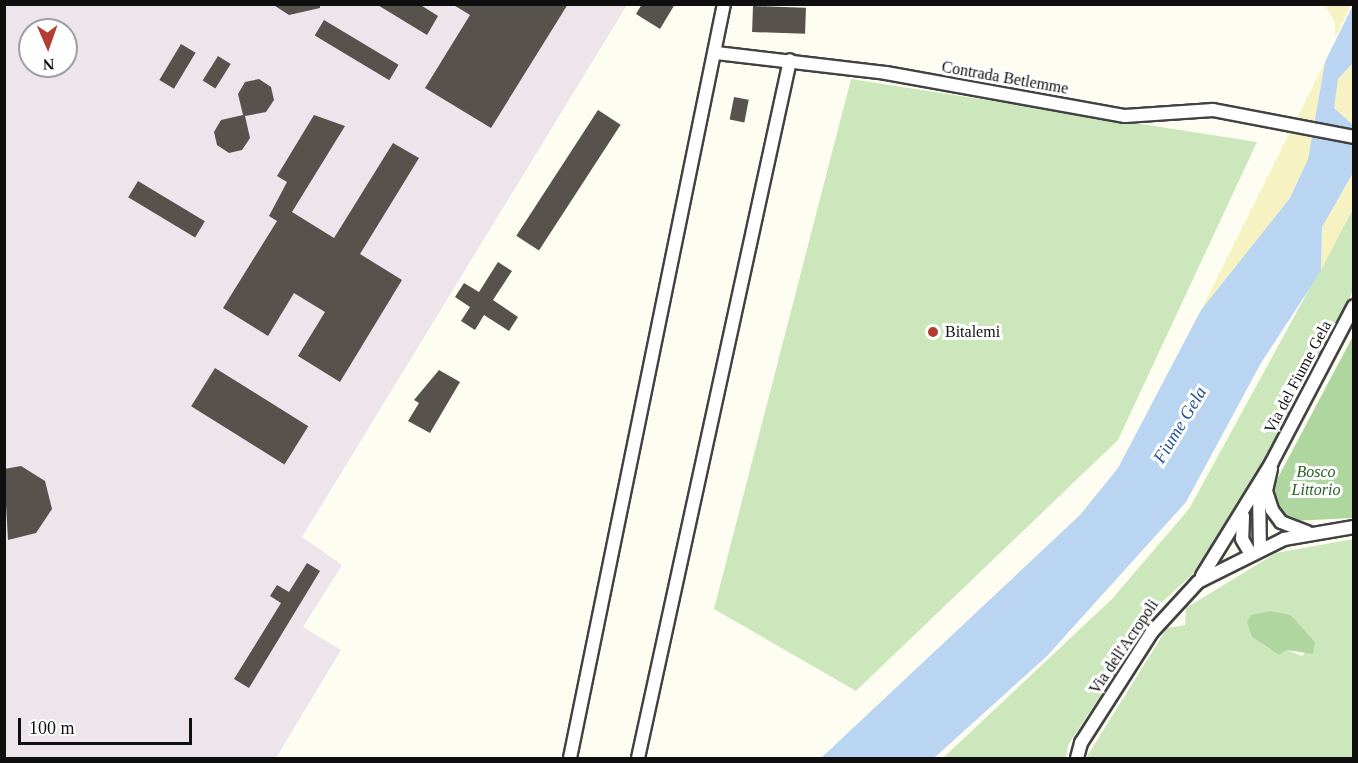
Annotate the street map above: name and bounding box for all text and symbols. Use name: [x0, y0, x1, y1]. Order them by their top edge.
north arrow: [18, 18, 78, 78]
text: N: [43, 56, 55, 73]
street label: Contrada Betlemme: [940, 57, 1070, 99]
street label: Via del Fiume Gela: [1260, 317, 1336, 437]
place label: Bitalemi: [945, 322, 1000, 342]
marker: Bitalemi: [926, 325, 940, 339]
water label: Fiume Gela: [1149, 383, 1211, 467]
park label: Bosco Littorio: [1292, 462, 1340, 500]
street label: Via dell'Acropoli: [1085, 596, 1163, 698]
scale bar: [21, 706, 195, 744]
text: 100 m: [29, 718, 75, 738]

